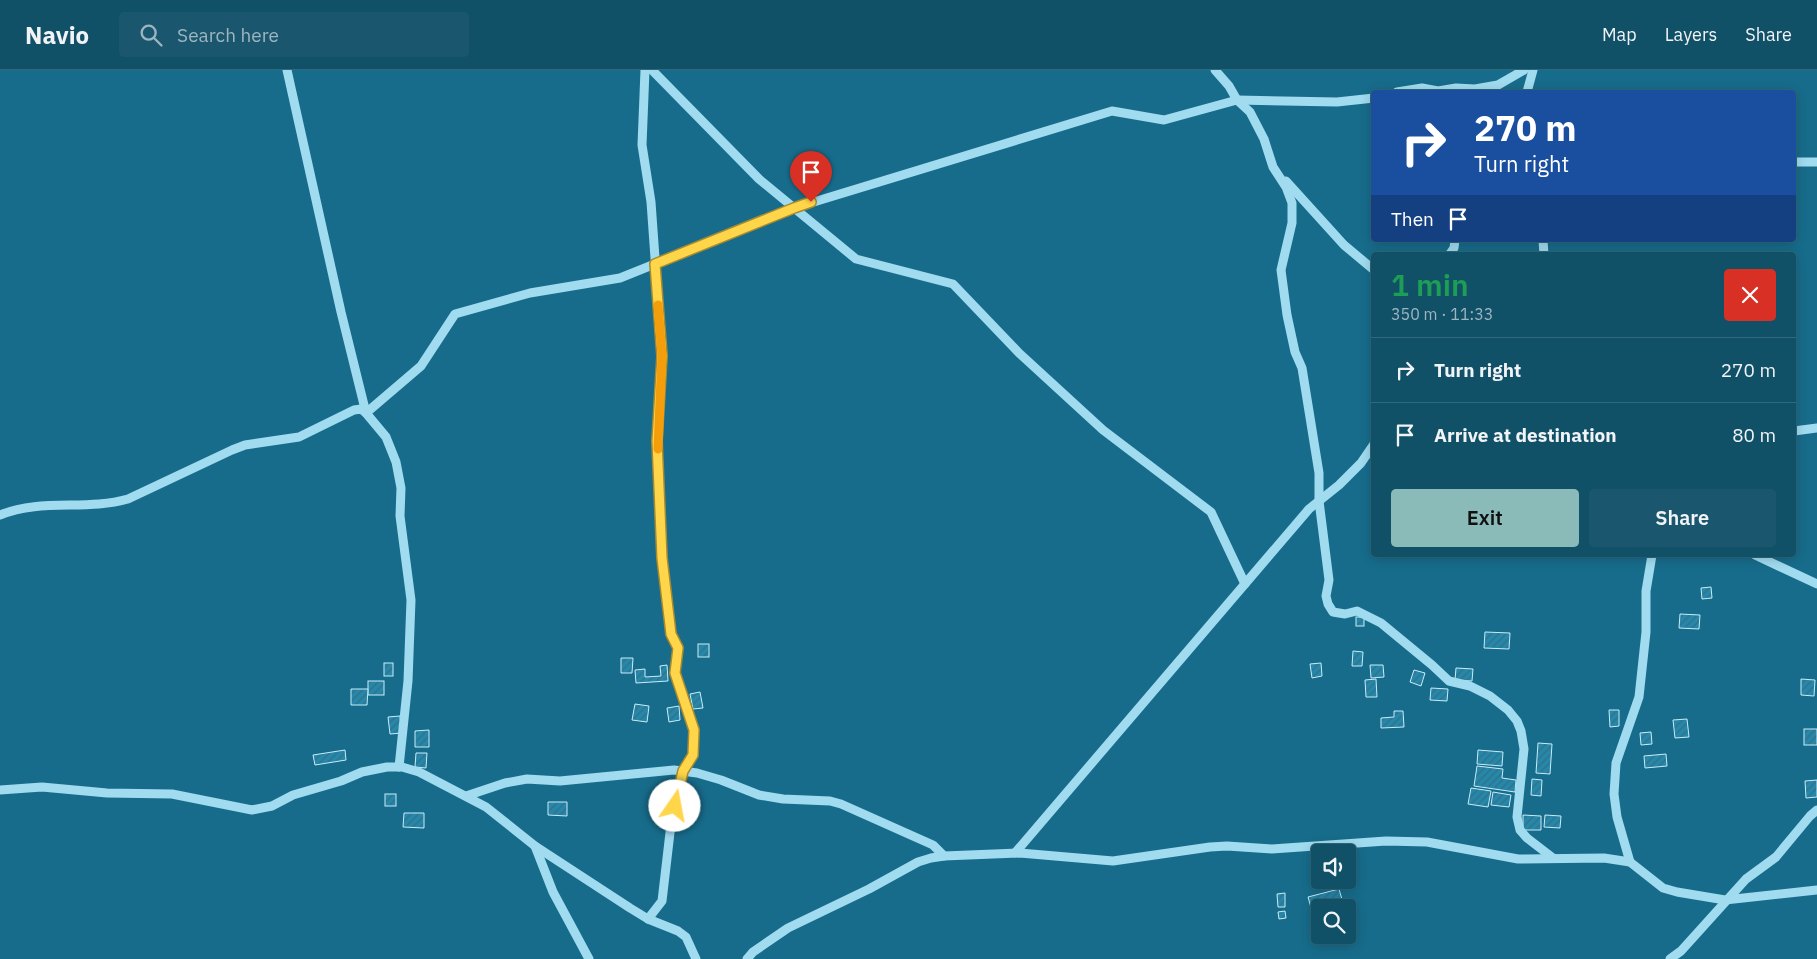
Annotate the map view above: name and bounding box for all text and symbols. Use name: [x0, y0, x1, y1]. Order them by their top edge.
search box: [119, 12, 469, 57]
text: Navio: [25, 19, 89, 51]
icon: search: [137, 21, 165, 49]
text: Search here: [177, 23, 279, 47]
text: Map: [1602, 23, 1637, 46]
text: Layers: [1665, 23, 1717, 46]
text: Share: [1745, 23, 1792, 46]
text: 270 m: [1474, 105, 1577, 151]
icon: right: [1391, 110, 1456, 175]
text: Turn right: [1474, 149, 1569, 178]
pin: [790, 151, 832, 202]
icon: arrive: [797, 158, 825, 186]
icon: arrive: [1444, 205, 1472, 233]
text: Then: [1391, 207, 1434, 231]
text: 1 min: [1391, 265, 1469, 304]
button: close: [1724, 269, 1776, 321]
text: 350 m · 11:33: [1391, 304, 1493, 324]
icon: right: [1391, 356, 1419, 384]
text: Turn right: [1434, 358, 1521, 382]
text: 270 m: [1721, 358, 1776, 382]
icon: arrive: [1391, 421, 1419, 449]
text: Arrive at destination: [1434, 423, 1617, 447]
text: 80 m: [1732, 423, 1776, 447]
button: Exit: [1391, 489, 1579, 547]
button: Share: [1589, 489, 1776, 547]
position arrow: [648, 779, 700, 831]
map controls: [1311, 844, 1356, 944]
button: sound: [1311, 844, 1356, 889]
button: search: [1311, 899, 1356, 944]

